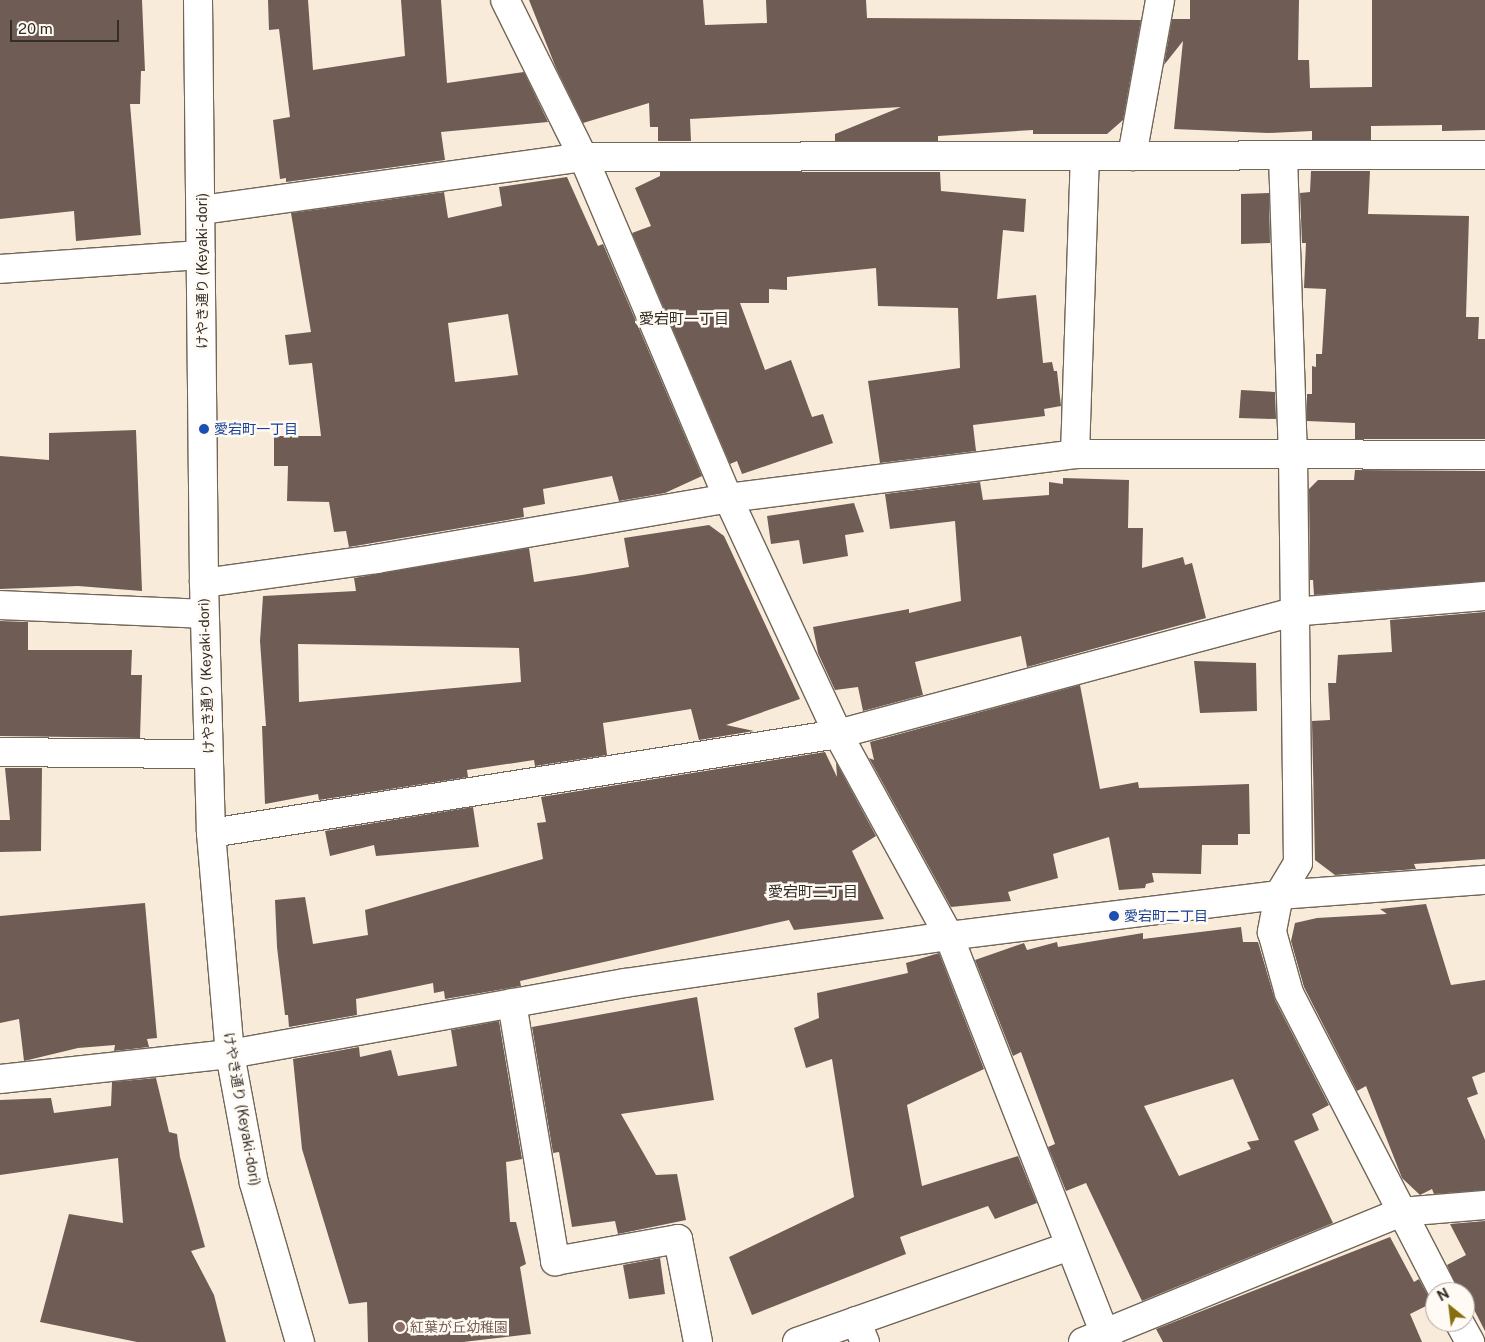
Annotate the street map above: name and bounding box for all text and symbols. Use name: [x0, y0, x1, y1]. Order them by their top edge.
scale bar: [12, 10, 121, 42]
text: 20 m: [18, 20, 53, 37]
street label: けやき通り (Keyaki-dori): [194, 193, 210, 349]
district label: 愛宕町一丁目: [639, 310, 729, 328]
place label: 愛宕町一丁目: [214, 421, 298, 437]
marker: 愛宕町一丁目: [198, 423, 210, 435]
street label: けやき通り (Keyaki-dori): [195, 598, 217, 754]
district label: 愛宕町二丁目: [768, 883, 858, 901]
place label: 愛宕町二丁目: [1124, 908, 1208, 924]
marker: 愛宕町二丁目: [1108, 910, 1120, 922]
street label: けやき通り (Keyaki-dori): [220, 1031, 264, 1187]
north arrow: [1425, 1282, 1475, 1332]
text: N: [1435, 1285, 1452, 1304]
place label: 紅葉が丘幼稚園: [410, 1319, 508, 1335]
marker: 紅葉が丘幼稚園: [394, 1321, 406, 1333]

